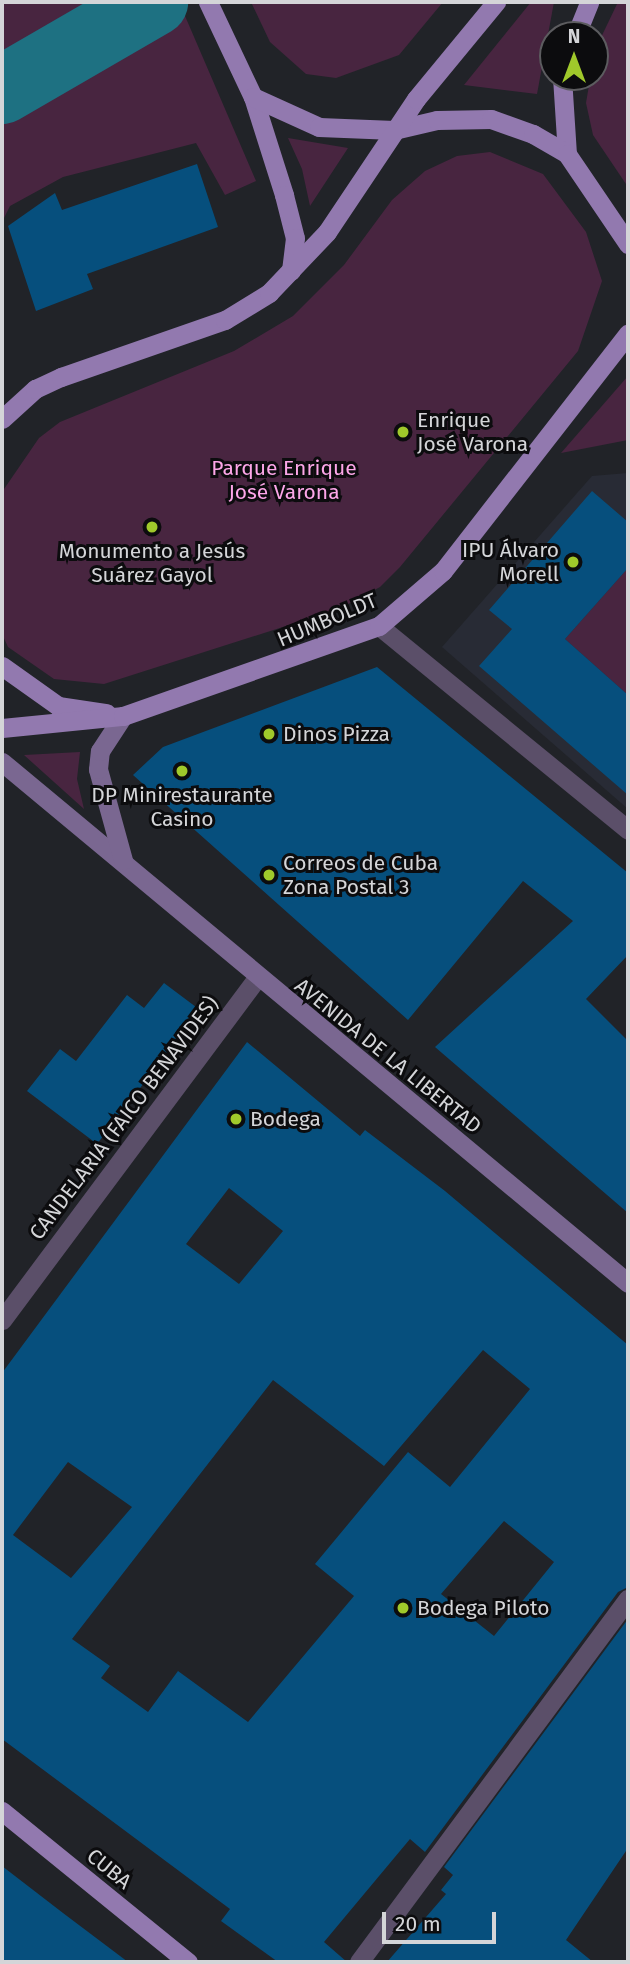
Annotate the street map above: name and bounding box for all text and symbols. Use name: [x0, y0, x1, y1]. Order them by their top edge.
north arrow: [539, 21, 609, 91]
text: N: [568, 25, 580, 48]
place label: Enrique José Varona: [417, 407, 528, 457]
marker: Enrique José Varona: [395, 424, 411, 440]
park label: Parque Enrique José Varona: [211, 455, 357, 505]
marker: Monumento a Jesús Suárez Gayol: [144, 519, 160, 535]
place label: IPU Álvaro Morell: [462, 537, 559, 587]
place label: Monumento a Jesús Suárez Gayol: [59, 538, 245, 588]
marker: IPU Álvaro Morell: [565, 554, 581, 570]
street label: HUMBOLDT: [273, 588, 381, 652]
place label: Dinos Pizza: [283, 721, 390, 747]
marker: Dinos Pizza: [261, 726, 277, 742]
marker: DP Minirestaurante Casino: [174, 763, 190, 779]
place label: DP Minirestaurante Casino: [91, 782, 273, 832]
place label: Correos de Cuba Zona Postal 3: [283, 850, 438, 900]
marker: Correos de Cuba Zona Postal 3: [261, 867, 277, 883]
street label: AVENIDA DE LA LIBERTAD: [290, 973, 486, 1139]
street label: CANDELARIA (FAICO BENAVIDES): [24, 991, 224, 1245]
place label: Bodega: [250, 1106, 321, 1132]
marker: Bodega: [228, 1111, 244, 1127]
place label: Bodega Piloto: [417, 1595, 550, 1621]
marker: Bodega Piloto: [395, 1600, 411, 1616]
street label: CUBA: [82, 1843, 136, 1895]
scale bar: [385, 1898, 499, 1942]
text: 20 m: [395, 1911, 441, 1937]

